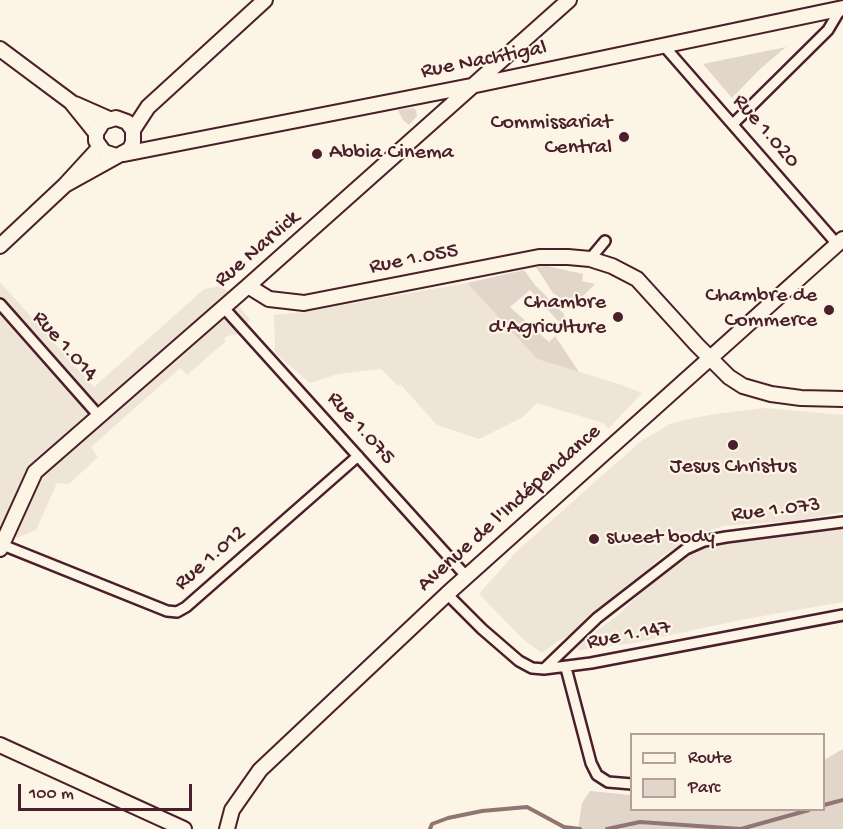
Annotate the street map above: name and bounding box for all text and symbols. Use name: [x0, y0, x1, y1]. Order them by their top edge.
street label: Rue Nachtigal: [419, 36, 549, 86]
street label: Rue 1.020: [726, 89, 804, 175]
place label: Commissariat Central: [490, 111, 612, 162]
marker: Commissariat Central: [617, 130, 631, 144]
place label: Abbia Cinema: [329, 141, 454, 167]
marker: Abbia Cinema: [310, 147, 324, 161]
street label: Rue Narvick: [210, 206, 306, 294]
street label: Rue 1.055: [367, 238, 461, 282]
place label: Chambre de Commerce: [705, 284, 817, 336]
place label: Chambre d'Agriculture: [488, 291, 606, 342]
marker: Chambre de Commerce: [822, 303, 836, 317]
street label: Rue 1.014: [25, 306, 103, 388]
marker: Chambre d'Agriculture: [611, 310, 625, 324]
street label: Rue 1.075: [320, 387, 400, 471]
street label: Avenue de l'Indépendance: [413, 419, 607, 599]
marker: Jesus Christus: [726, 438, 740, 452]
place label: Jesus Christus: [670, 455, 796, 481]
street label: Rue 1.073: [730, 492, 822, 530]
street label: Rue 1.012: [170, 521, 252, 597]
place label: sweet body: [606, 526, 715, 552]
marker: sweet body: [587, 532, 601, 546]
street label: Rue 1.147: [585, 615, 673, 657]
legend: [630, 733, 825, 811]
text: Route: [688, 748, 732, 769]
scale bar: [21, 772, 195, 810]
text: Parc: [688, 778, 720, 799]
text: 100 m: [29, 784, 74, 805]

